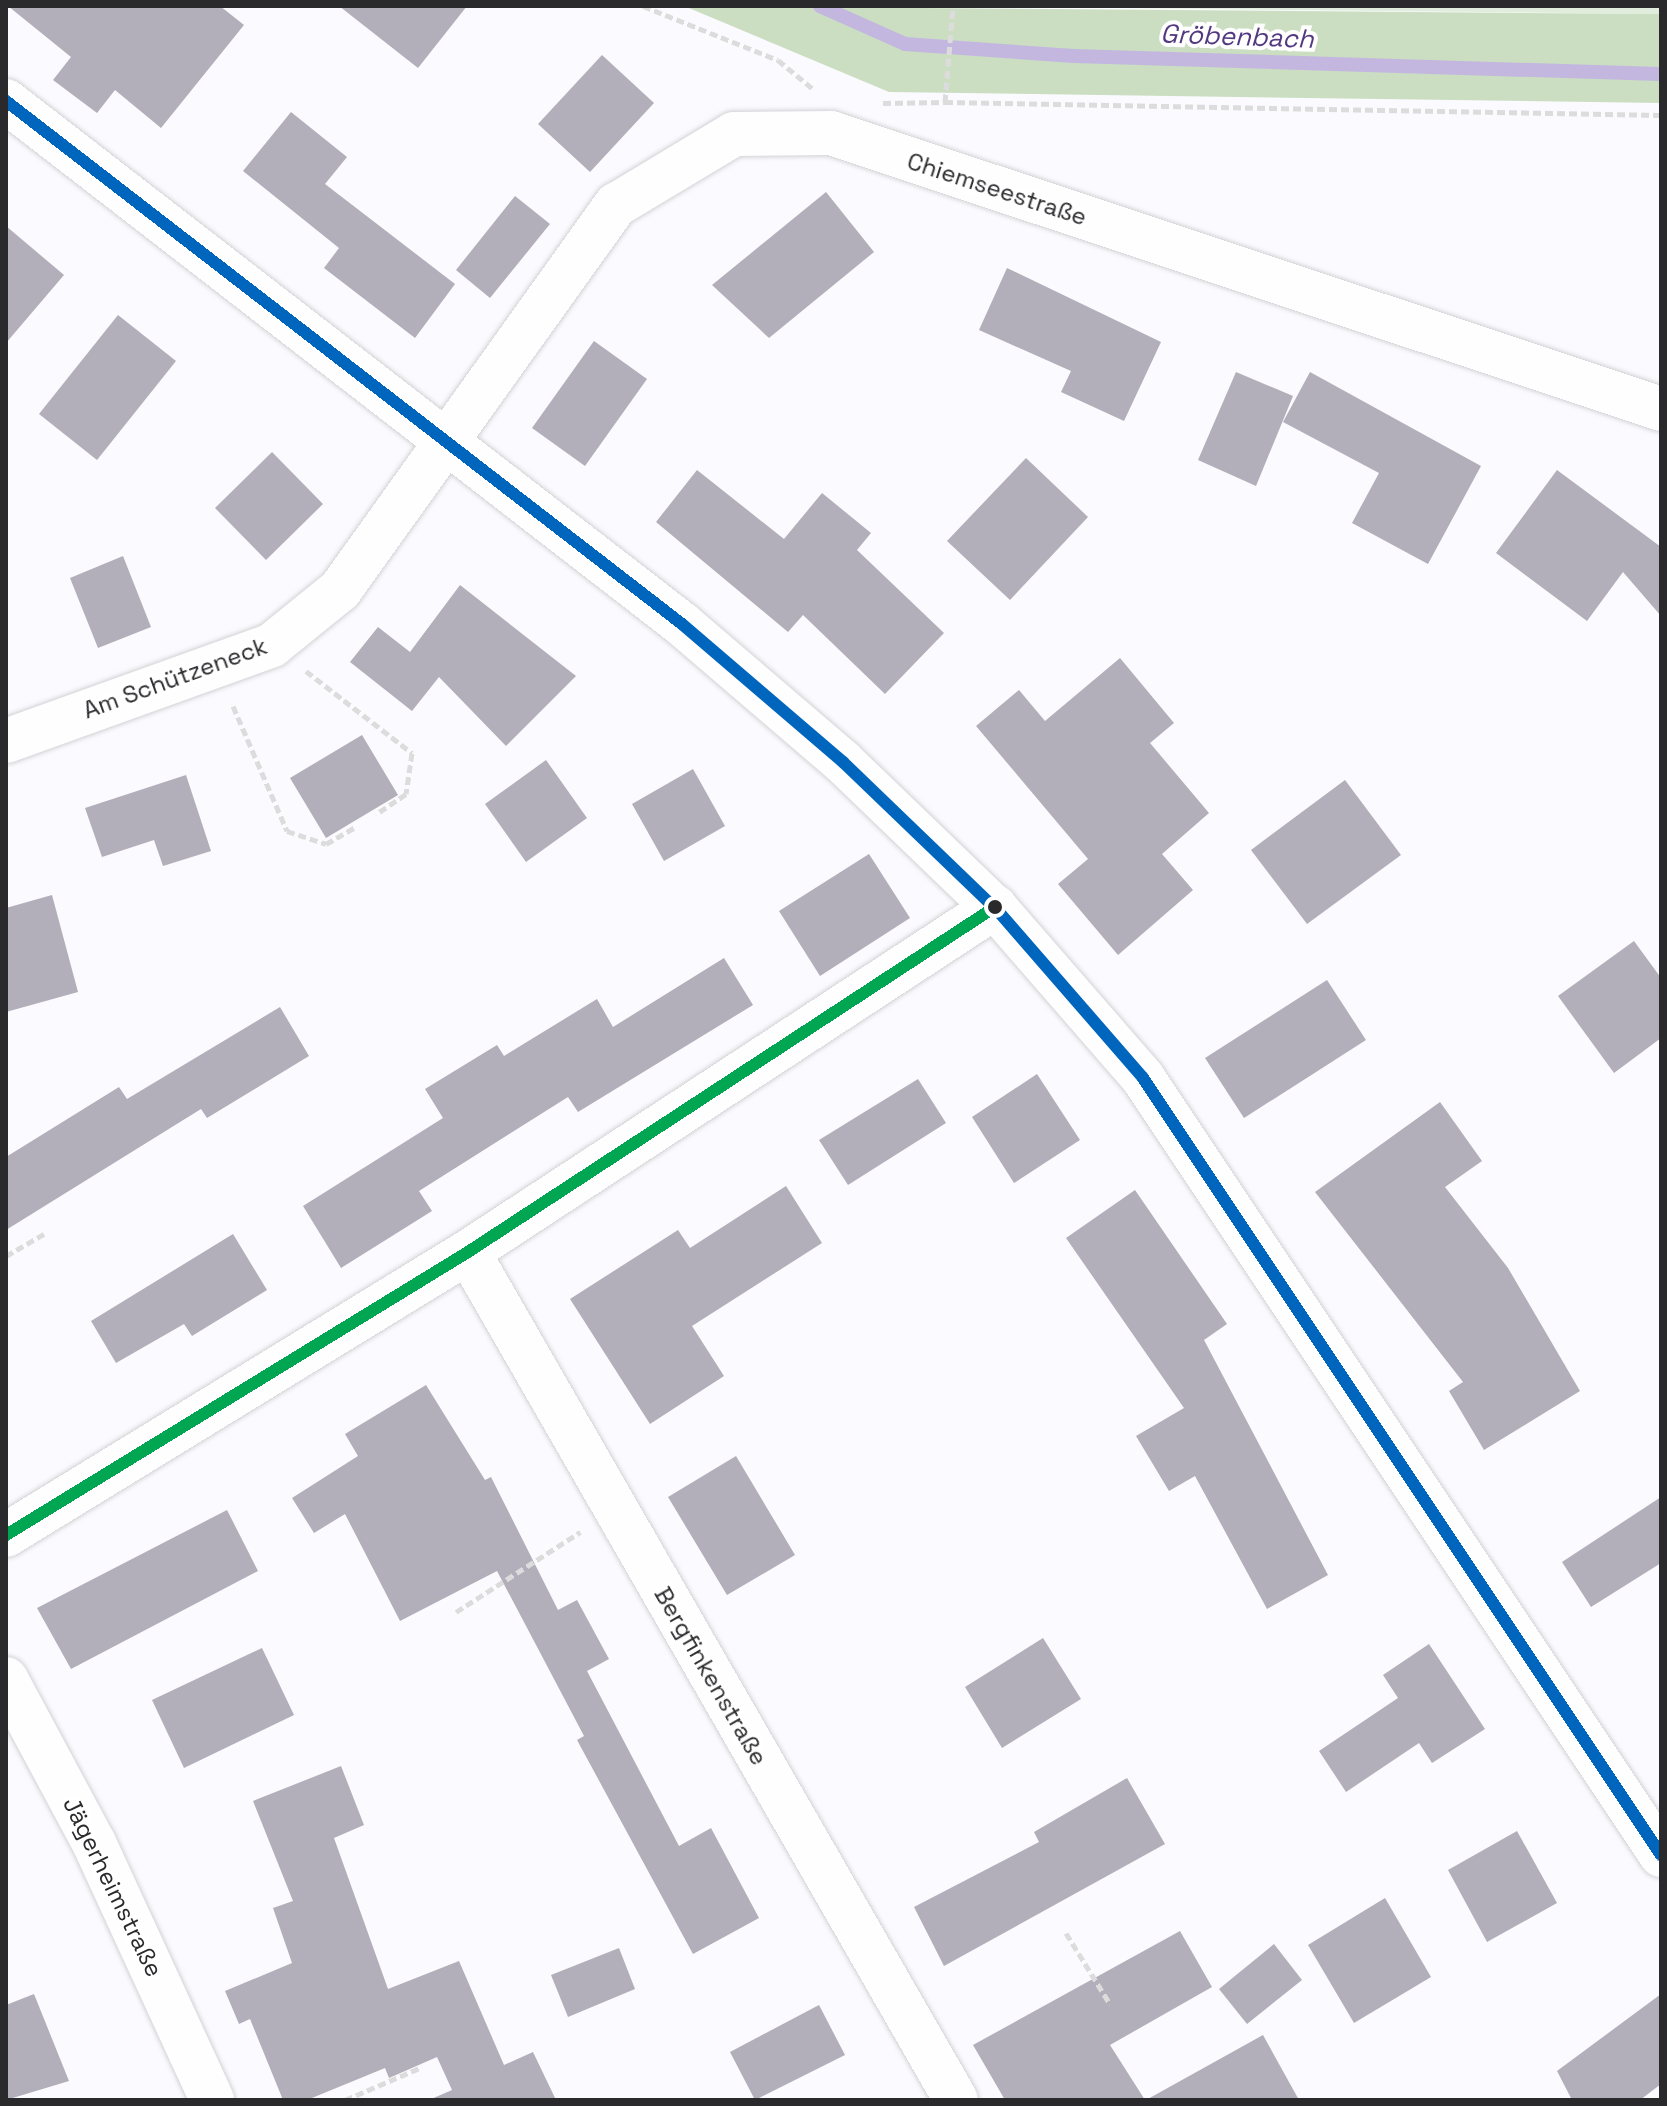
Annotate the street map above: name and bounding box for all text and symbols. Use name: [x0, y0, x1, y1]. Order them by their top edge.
water label: Gröbenbach: [1160, 19, 1314, 55]
street label: Chiemseestraße: [904, 146, 1090, 232]
street label: Am Schützeneck: [79, 631, 271, 725]
unlabelled marker: [987, 899, 1003, 915]
street label: Bergfinkenstraße: [648, 1582, 774, 1770]
street label: Jägerheimstraße: [57, 1792, 169, 1982]

